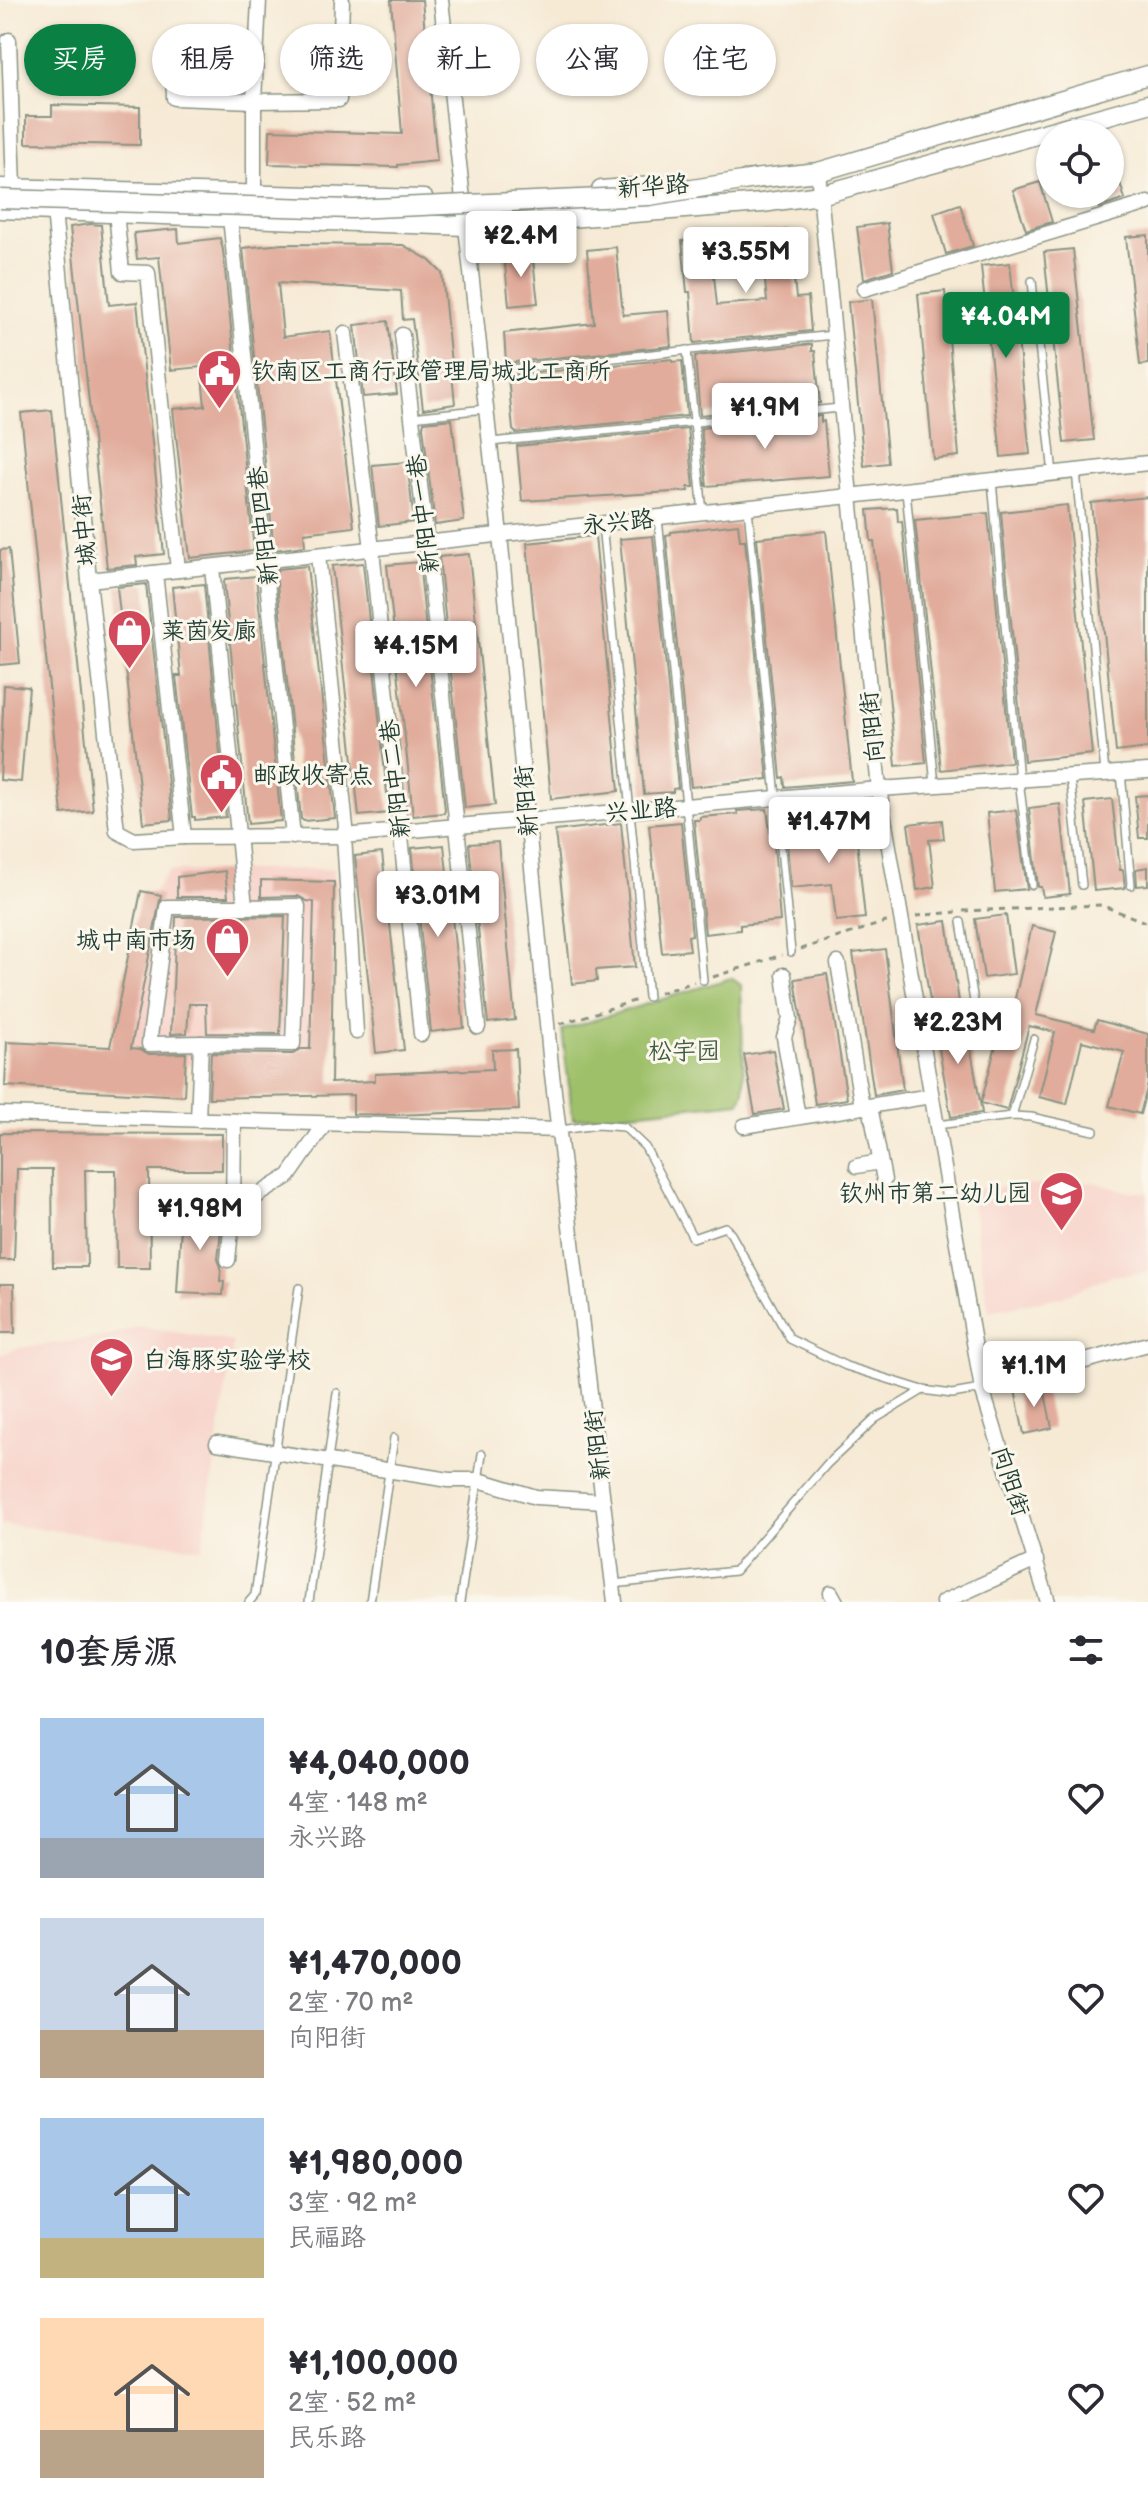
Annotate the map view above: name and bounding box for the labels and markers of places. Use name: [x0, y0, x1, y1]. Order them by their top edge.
pin: ¥2.4M: [465, 211, 577, 279]
pin: ¥3.55M: [681, 227, 811, 295]
pin: ¥4.04M: [941, 292, 1071, 360]
public building icon: 钦南区工商行政管理局城北工商所: [196, 347, 244, 410]
place label: 钦南区工商行政管理局城北工商所: [251, 357, 611, 386]
pin: ¥1.9M: [709, 383, 821, 451]
shop icon: 莱茵发廊: [106, 607, 154, 670]
place label: 莱茵发廊: [161, 617, 257, 646]
pin: ¥4.15M: [351, 621, 481, 689]
public building icon: 邮政收寄点: [198, 751, 246, 814]
place label: 邮政收寄点: [253, 761, 373, 790]
pin: ¥1.47M: [764, 797, 894, 865]
pin: ¥3.01M: [373, 871, 503, 939]
shop icon: 城中南市场: [203, 916, 251, 979]
place label: 城中南市场: [76, 926, 196, 955]
pin: ¥2.23M: [893, 998, 1023, 1066]
school or university icon: 钦州市第二幼儿园: [1038, 1169, 1086, 1232]
place label: 钦州市第二幼儿园: [839, 1179, 1031, 1208]
pin: ¥1.98M: [135, 1184, 265, 1252]
school or university icon: 白海豚实验学校: [88, 1336, 136, 1399]
pin: ¥1.1M: [978, 1341, 1090, 1409]
place label: 白海豚实验学校: [143, 1346, 311, 1375]

